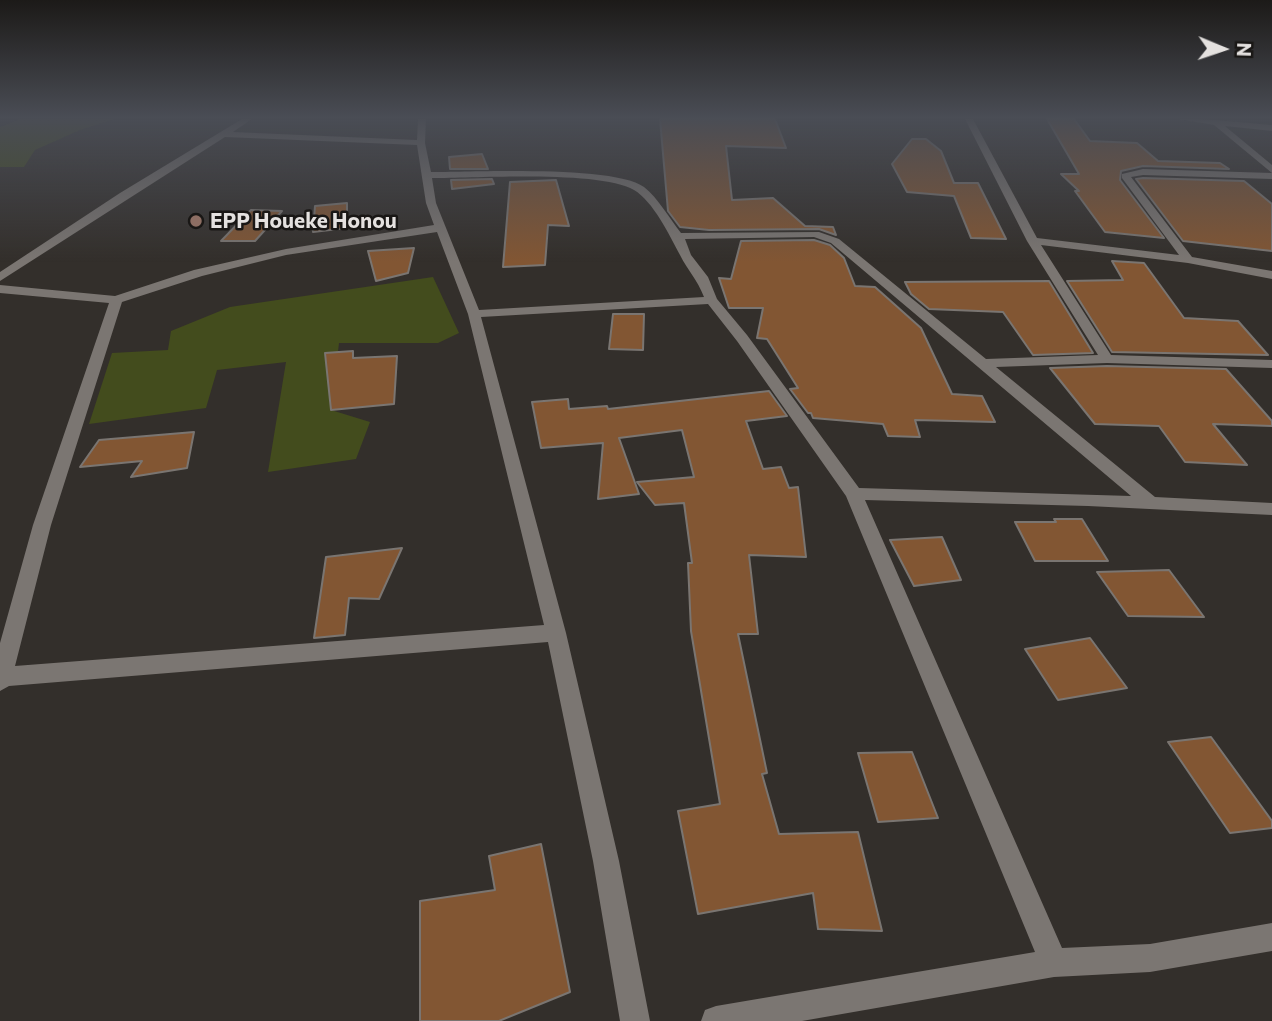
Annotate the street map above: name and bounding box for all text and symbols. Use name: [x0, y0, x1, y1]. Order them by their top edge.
north arrow: [1188, 14, 1258, 84]
text: N: [1233, 42, 1256, 57]
place label: EPP Houeke Honou: [210, 208, 397, 234]
marker: EPP Houeke Honou: [188, 213, 204, 229]

